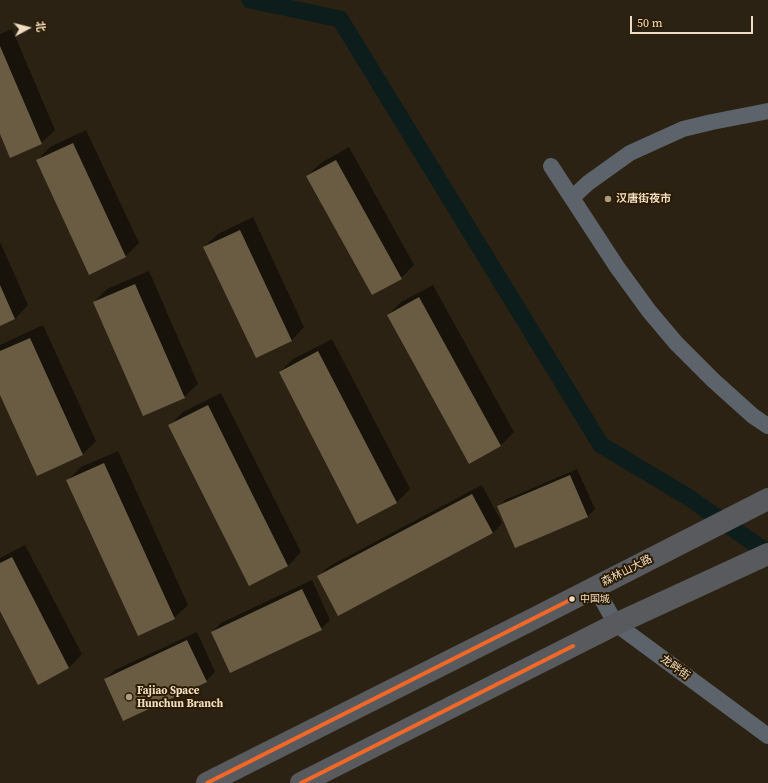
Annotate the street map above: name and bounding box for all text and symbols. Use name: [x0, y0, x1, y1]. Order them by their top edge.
north arrow: [8, 8, 48, 48]
scale bar: [632, 8, 755, 34]
text: 50 m: [637, 15, 663, 31]
text: 北: [32, 20, 49, 33]
place label: 汉唐街夜市: [616, 192, 671, 206]
marker: 汉唐街夜市: [603, 194, 613, 204]
street label: 森林山大路: [600, 553, 654, 589]
place label: 中国城: [580, 593, 610, 605]
marker: 中国城: [567, 594, 577, 604]
street label: 龙畔街: [658, 653, 692, 683]
place label: Fajiao Space Hunchun Branch: [137, 684, 223, 710]
marker: Fajiao Space Hunchun Branch: [124, 692, 134, 702]

